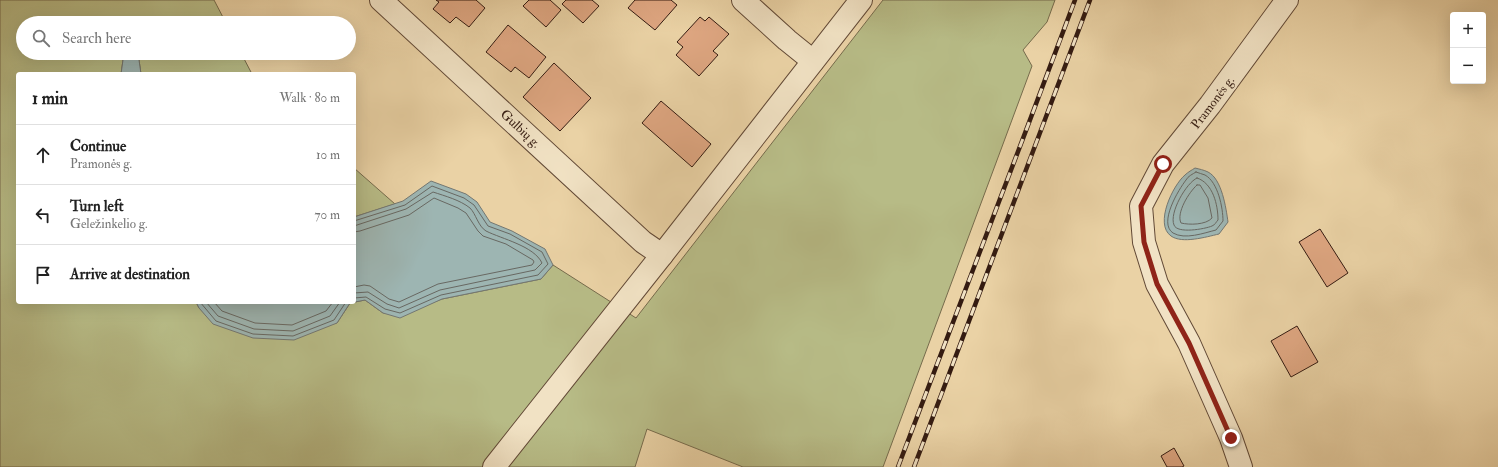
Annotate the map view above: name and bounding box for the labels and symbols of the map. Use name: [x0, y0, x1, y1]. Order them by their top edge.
street label: Pramonės g.: [1188, 73, 1238, 132]
street label: Gulbių g.: [497, 106, 544, 151]
route start: [1154, 155, 1172, 173]
route end: [1222, 429, 1240, 447]

